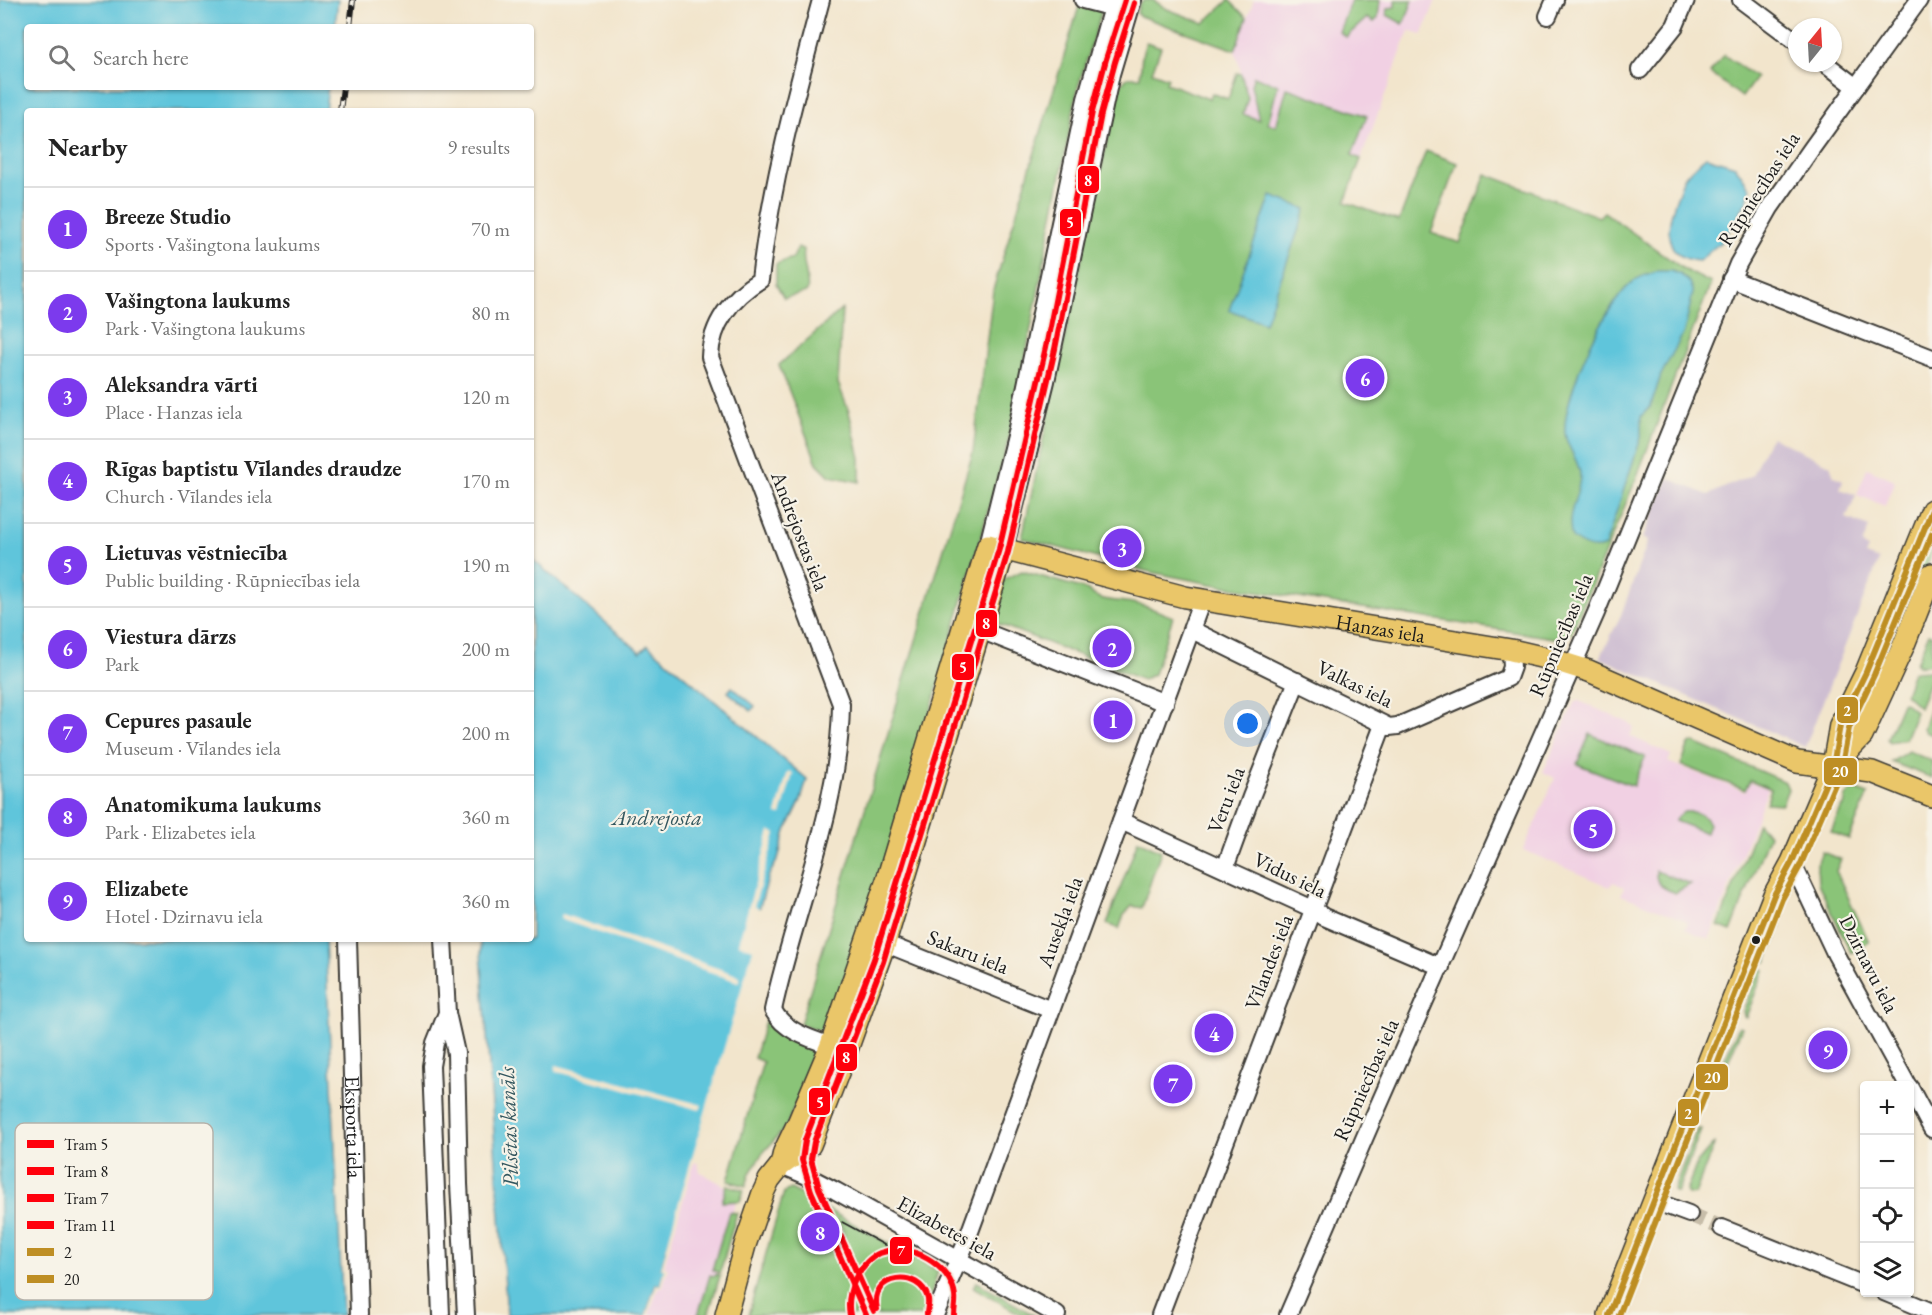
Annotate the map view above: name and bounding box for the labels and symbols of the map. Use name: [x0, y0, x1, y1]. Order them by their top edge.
north arrow: [1788, 18, 1842, 72]
street label: Rūpniecības iela: [1711, 126, 1806, 251]
line badge: 8: [1077, 165, 1100, 194]
text: 8: [1084, 170, 1092, 191]
line badge: 5: [1059, 208, 1082, 237]
text: 5: [1066, 212, 1074, 233]
pin: 6: [1346, 356, 1384, 400]
street label: Andrejostas iela: [765, 466, 836, 595]
pin: 3: [1102, 526, 1142, 570]
street label: Rūpniecības iela: [1522, 569, 1599, 701]
street label: Hanzas iela: [1334, 608, 1428, 649]
line badge: 8: [975, 609, 998, 638]
text: 8: [982, 613, 990, 634]
pin: 2: [1092, 626, 1132, 670]
line badge: 5: [951, 653, 975, 681]
street label: Valkas iela: [1313, 654, 1398, 714]
text: 5: [959, 657, 967, 678]
line badge: 2: [1836, 696, 1859, 724]
pin: 1: [1094, 698, 1132, 742]
text: 2: [1843, 700, 1852, 721]
your location: [1233, 709, 1262, 738]
line badge: 20: [1823, 757, 1858, 786]
text: 20: [1832, 761, 1849, 782]
street label: Veru iela: [1201, 762, 1251, 837]
water label: Andrejosta: [610, 803, 702, 832]
pin: 5: [1574, 806, 1612, 852]
street label: Vidus iela: [1249, 845, 1332, 904]
street label: Ausekļa iela: [1030, 872, 1089, 972]
street label: Vīlandes iela: [1238, 910, 1299, 1013]
street label: Dzirnavu iela: [1833, 910, 1906, 1018]
street label: Sakaru iela: [924, 923, 1013, 980]
unlabelled marker: [1750, 934, 1762, 946]
pin: 4: [1194, 1010, 1234, 1056]
street label: Rūpniecības iela: [1326, 1014, 1405, 1145]
pin: 9: [1808, 1028, 1848, 1072]
line badge: 8: [835, 1043, 858, 1072]
text: 8: [842, 1047, 850, 1068]
pin: 7: [1154, 1062, 1192, 1106]
line badge: 20: [1695, 1063, 1729, 1091]
water label: Pilsētas kanāls: [492, 1065, 525, 1188]
text: 20: [1704, 1067, 1721, 1088]
street label: Eksporta iela: [339, 1075, 369, 1179]
line badge: 5: [808, 1087, 831, 1116]
text: 5: [816, 1092, 824, 1113]
line badge: 2: [1677, 1098, 1700, 1127]
text: 2: [1684, 1103, 1693, 1124]
legend: [15, 1123, 213, 1300]
text: Tram 5: [64, 1134, 108, 1155]
text: Tram 8: [64, 1161, 108, 1182]
text: Tram 7: [64, 1188, 108, 1209]
street label: Elizabetes iela: [893, 1189, 1002, 1266]
pin: 8: [800, 1210, 840, 1254]
text: Tram 11: [64, 1215, 116, 1236]
line badge: 7: [889, 1236, 913, 1265]
text: 7: [897, 1240, 906, 1261]
text: 2: [64, 1242, 72, 1263]
text: 20: [64, 1269, 80, 1290]

